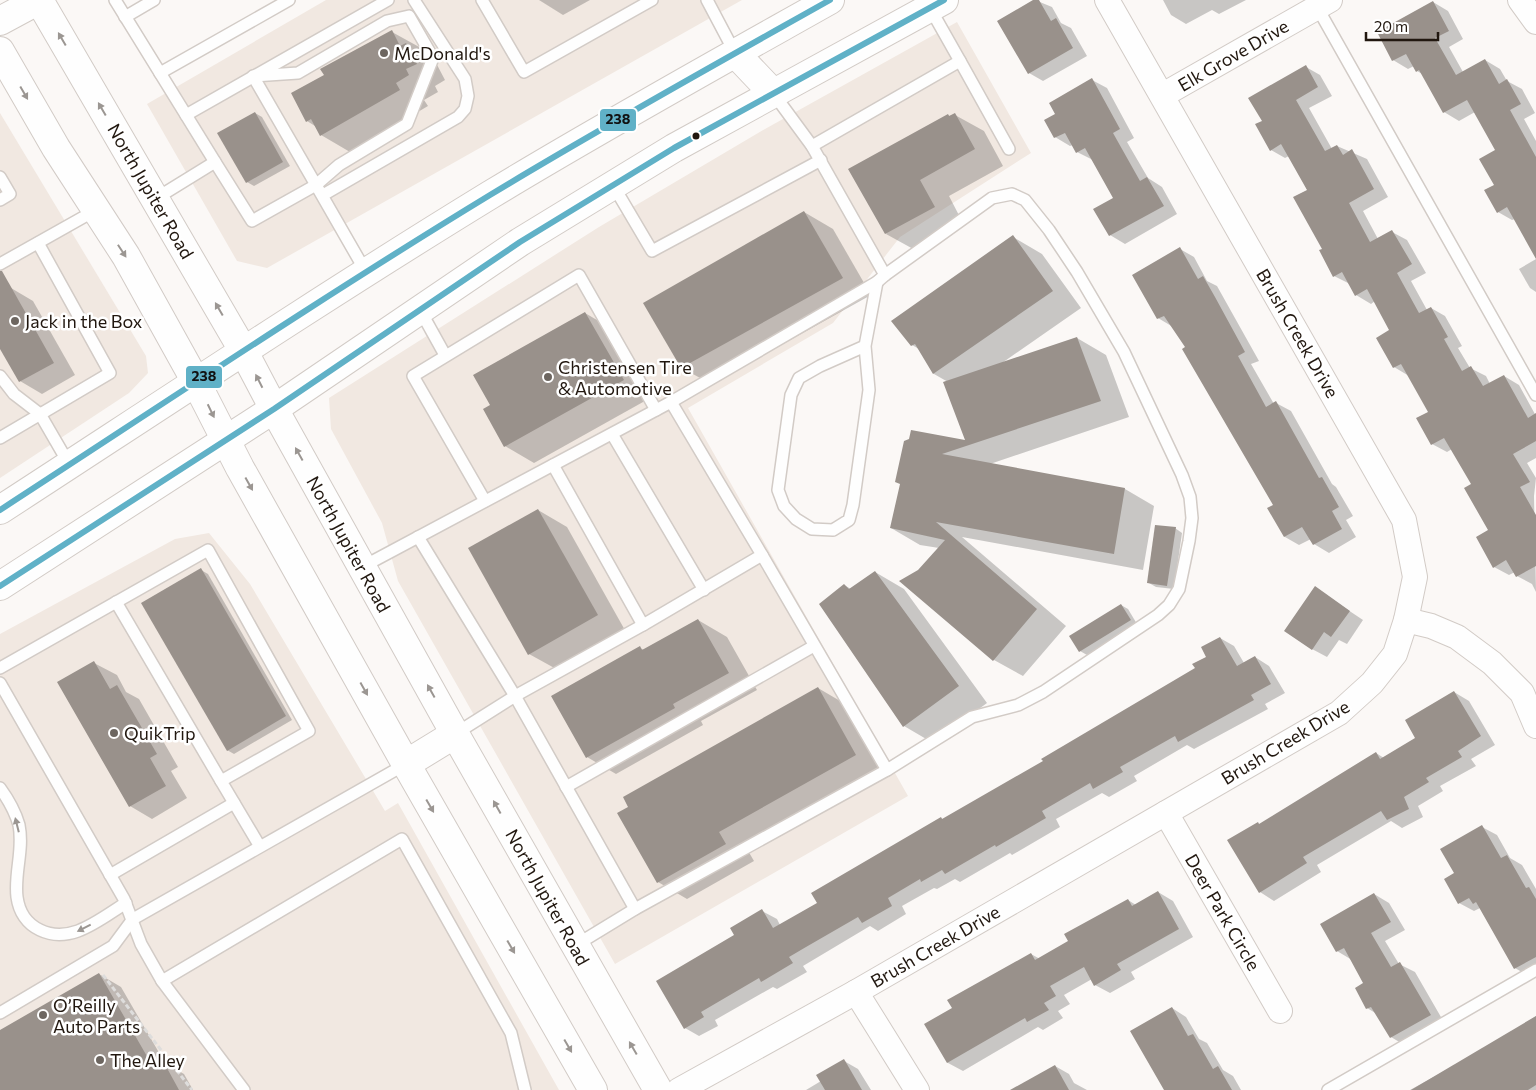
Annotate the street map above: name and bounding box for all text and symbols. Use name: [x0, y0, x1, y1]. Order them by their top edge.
scale bar: [1366, 10, 1438, 42]
street label: Elk Grove Drive: [1174, 14, 1292, 96]
text: 20 m: [1374, 17, 1408, 35]
one-way arrow: [57, 33, 66, 46]
place label: McDonald's: [394, 42, 491, 64]
marker: McDonald's: [378, 47, 390, 59]
one-way arrow: [20, 86, 29, 100]
one-way arrow: [98, 102, 107, 115]
line badge: 238: [599, 108, 637, 132]
text: 238: [606, 110, 631, 127]
street label: North Jupiter Road: [103, 119, 199, 263]
unlabelled marker: [691, 131, 701, 141]
one-way arrow: [118, 245, 127, 258]
street label: Brush Creek Drive: [1252, 264, 1344, 402]
one-way arrow: [215, 303, 224, 316]
place label: Jack in the Box: [25, 310, 143, 332]
marker: Jack in the Box: [9, 315, 21, 327]
place label: Christensen Tire & Automotive: [558, 356, 692, 399]
line badge: 238: [185, 365, 223, 389]
text: 238: [192, 367, 217, 384]
marker: Christensen Tire & Automotive: [542, 371, 554, 383]
one-way arrow: [255, 373, 263, 388]
one-way arrow: [207, 404, 215, 418]
one-way arrow: [295, 447, 303, 462]
street label: North Jupiter Road: [302, 472, 396, 616]
one-way arrow: [245, 476, 253, 491]
one-way arrow: [360, 683, 369, 696]
one-way arrow: [427, 684, 436, 698]
street label: Brush Creek Drive: [1217, 695, 1353, 789]
place label: QuikTrip: [124, 722, 196, 744]
marker: QuikTrip: [108, 727, 120, 739]
one-way arrow: [426, 799, 434, 814]
one-way arrow: [492, 801, 501, 814]
one-way arrow: [13, 817, 21, 832]
street label: North Jupiter Road: [501, 825, 595, 969]
street label: Deer Park Circle: [1181, 850, 1265, 974]
street label: Brush Creek Drive: [866, 900, 1004, 992]
one-way arrow: [77, 924, 91, 932]
one-way arrow: [507, 940, 515, 955]
place label: O’Reilly Auto Parts: [53, 994, 140, 1037]
marker: O’Reilly Auto Parts: [37, 1009, 49, 1021]
one-way arrow: [563, 1039, 572, 1052]
one-way arrow: [629, 1041, 638, 1054]
place label: The Alley: [110, 1049, 185, 1071]
marker: The Alley: [94, 1054, 106, 1066]

